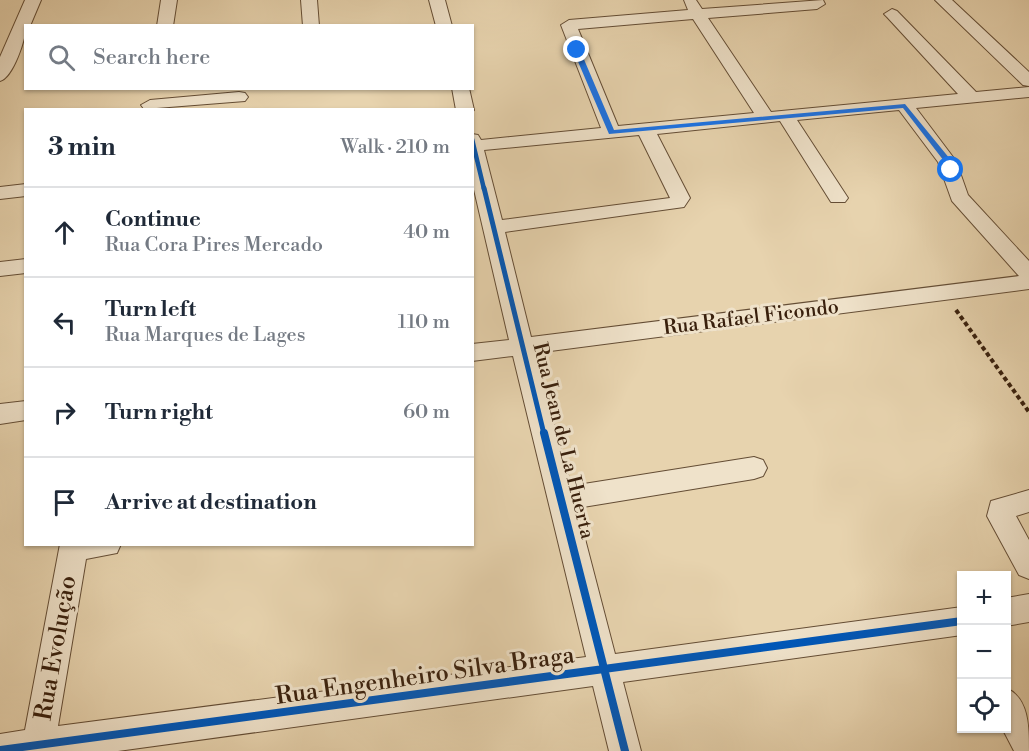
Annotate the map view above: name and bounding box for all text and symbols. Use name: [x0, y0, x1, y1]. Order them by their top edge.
search box: [24, 24, 474, 90]
route end: [563, 36, 589, 62]
icon: search: [45, 41, 78, 74]
text: Search here: [93, 44, 210, 71]
text: 3 min: [48, 131, 116, 163]
text: Walk · 210 m: [341, 135, 450, 160]
route start: [937, 156, 963, 182]
text: Continue: [105, 206, 201, 233]
icon: ahead: [48, 216, 81, 249]
text: 40 m: [403, 220, 450, 245]
text: Rua Cora Pires Mercado: [105, 233, 323, 258]
street label: Rua Rafael Ficondo: [662, 295, 840, 341]
text: Turn left: [105, 296, 196, 323]
icon: left: [48, 306, 81, 339]
text: 110 m: [398, 310, 450, 335]
text: Rua Marques de Lages: [105, 323, 305, 348]
street label: Rua Jean de La Huerta: [526, 340, 600, 543]
icon: right: [48, 396, 81, 429]
text: Turn right: [105, 399, 213, 426]
text: 60 m: [403, 400, 450, 425]
icon: arrive: [48, 486, 81, 519]
text: Arrive at destination: [105, 489, 317, 516]
map controls: [957, 571, 1011, 733]
button: +: [957, 571, 1011, 625]
street label: Rua Evolução: [29, 573, 83, 723]
button: −: [957, 625, 1011, 679]
street label: Rua Engenheiro Silva Braga: [274, 640, 577, 712]
button: locate: [957, 679, 1011, 733]

